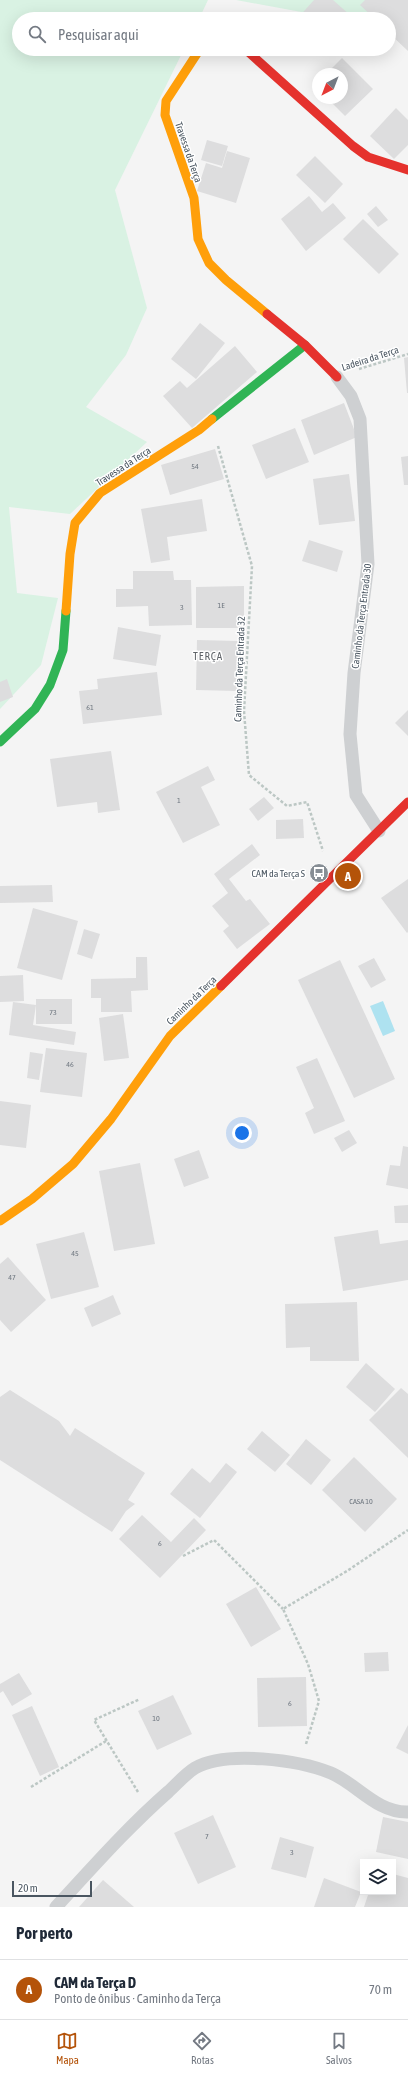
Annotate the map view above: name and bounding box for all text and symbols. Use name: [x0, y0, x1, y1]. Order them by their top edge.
search box: [12, 12, 396, 56]
icon: search: [26, 23, 48, 45]
text: Pesquisar aqui: [58, 26, 139, 43]
north arrow: [312, 68, 348, 104]
street label: Travessa da Terça: [173, 120, 204, 184]
street label: Ladeira da Terça: [340, 344, 400, 373]
street label: Travessa da Terça: [94, 444, 153, 488]
house number: 54: [191, 462, 199, 471]
street label: Caminho da Terça Entrada 30: [350, 563, 373, 669]
house number: 1E: [217, 601, 225, 610]
house number: 3: [180, 603, 184, 612]
street label: Caminho da Terça Entrada 32: [232, 616, 247, 722]
district label: TERÇA: [193, 650, 223, 662]
house number: 61: [86, 703, 94, 712]
house number: 1: [177, 796, 181, 805]
pin: A: [335, 861, 361, 891]
bus stop icon: CAM da Terça S: [308, 862, 330, 884]
place label: CAM da Terça S: [252, 868, 305, 879]
street label: Caminho da Terça: [164, 974, 219, 1027]
house number: 73: [49, 1008, 57, 1017]
house number: 46: [66, 1060, 74, 1069]
your location: [232, 1123, 252, 1143]
house number: 45: [71, 1249, 79, 1258]
house number: 47: [8, 1273, 16, 1282]
house number: CASA 10: [349, 1497, 373, 1506]
house number: 6: [158, 1539, 162, 1548]
house number: 6: [288, 1699, 292, 1708]
house number: 10: [152, 1714, 160, 1723]
house number: 7: [205, 1832, 209, 1841]
house number: 3: [290, 1848, 294, 1857]
map controls: [360, 1859, 396, 1895]
button: layers: [360, 1859, 396, 1895]
scale bar: [12, 1879, 92, 1898]
text: 20 m: [18, 1882, 38, 1894]
text: Por perto: [16, 1923, 73, 1943]
text: CAM da Terça D: [54, 1974, 136, 1991]
text: A: [26, 1982, 32, 1997]
text: 70 m: [369, 1982, 392, 1997]
text: Ponto de ônibus · Caminho da Terça: [54, 1991, 221, 2006]
tab: Mapa: [56, 2030, 79, 2066]
tab: Rotas: [191, 2030, 214, 2066]
tab: Salvos: [326, 2030, 352, 2066]

